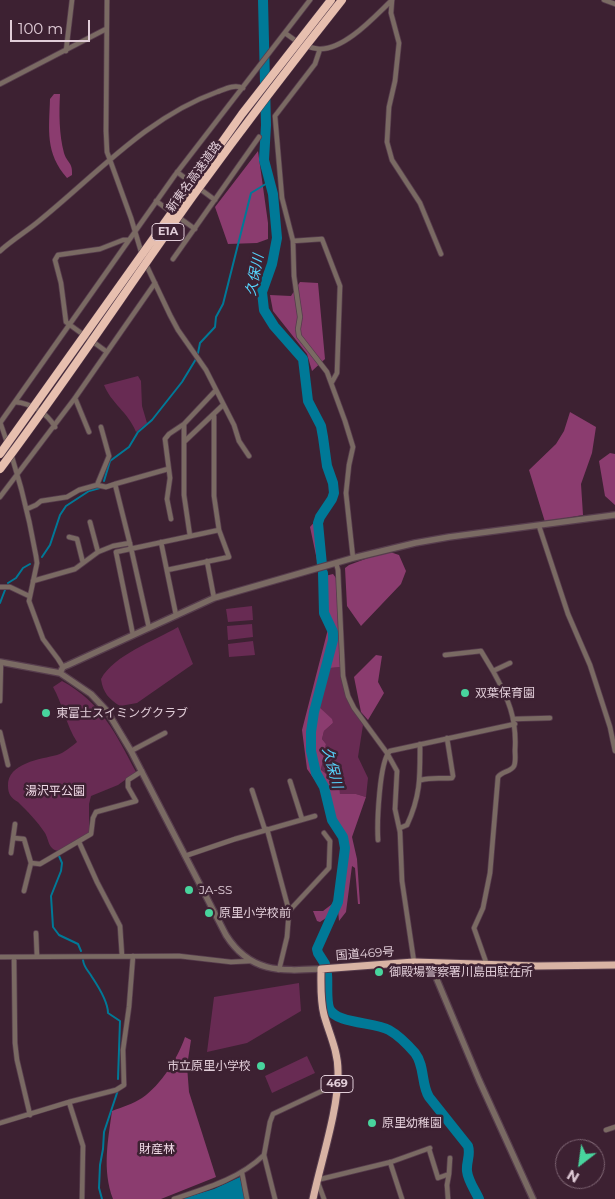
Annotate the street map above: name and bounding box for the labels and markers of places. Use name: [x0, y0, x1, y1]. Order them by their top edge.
place label: 双葉保育園: [475, 686, 535, 700]
marker: 双葉保育園: [459, 687, 471, 699]
place label: 東富士スイミングクラブ: [56, 706, 188, 720]
marker: 東富士スイミングクラブ: [40, 707, 52, 719]
place label: JA-SS: [199, 883, 232, 897]
marker: JA-SS: [183, 884, 195, 896]
place label: 原里小学校前: [219, 906, 291, 920]
marker: 原里小学校前: [203, 907, 215, 919]
place label: 御殿場警察署川島田駐在所: [389, 965, 533, 979]
marker: 御殿場警察署川島田駐在所: [373, 966, 385, 978]
place label: 市立原里小学校: [167, 1059, 251, 1073]
marker: 市立原里小学校: [255, 1060, 267, 1072]
place label: 原里幼稚園: [382, 1116, 442, 1130]
marker: 原里幼稚園: [366, 1117, 378, 1129]

